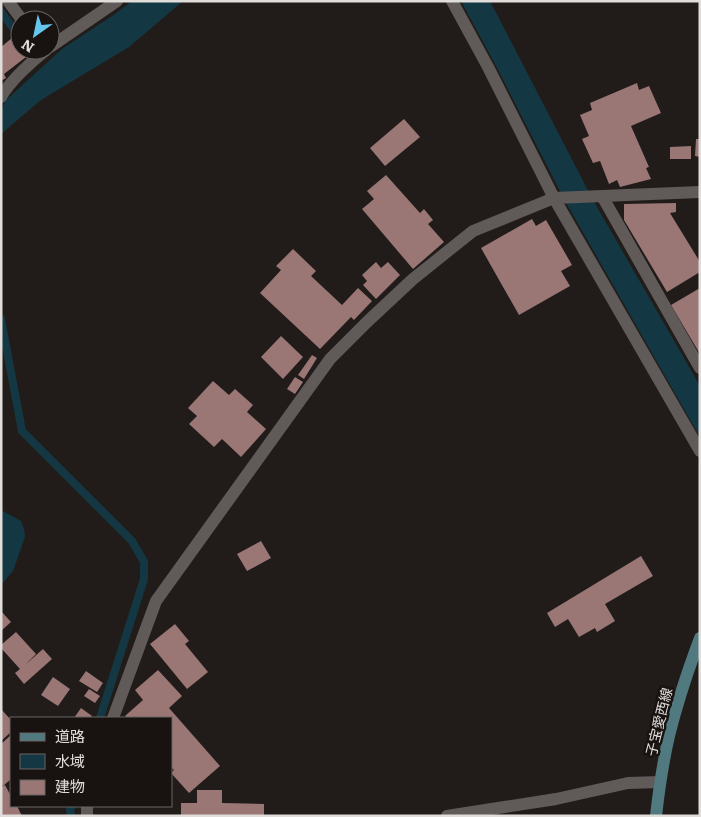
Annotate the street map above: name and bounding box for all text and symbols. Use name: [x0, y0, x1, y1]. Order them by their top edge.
north arrow: [10, 10, 60, 60]
text: N: [17, 35, 38, 58]
street label: 子宝愛西線: [640, 685, 676, 758]
legend: [10, 717, 172, 807]
text: 道路: [55, 724, 85, 747]
text: 水域: [55, 749, 85, 772]
text: 建物: [55, 774, 85, 797]

